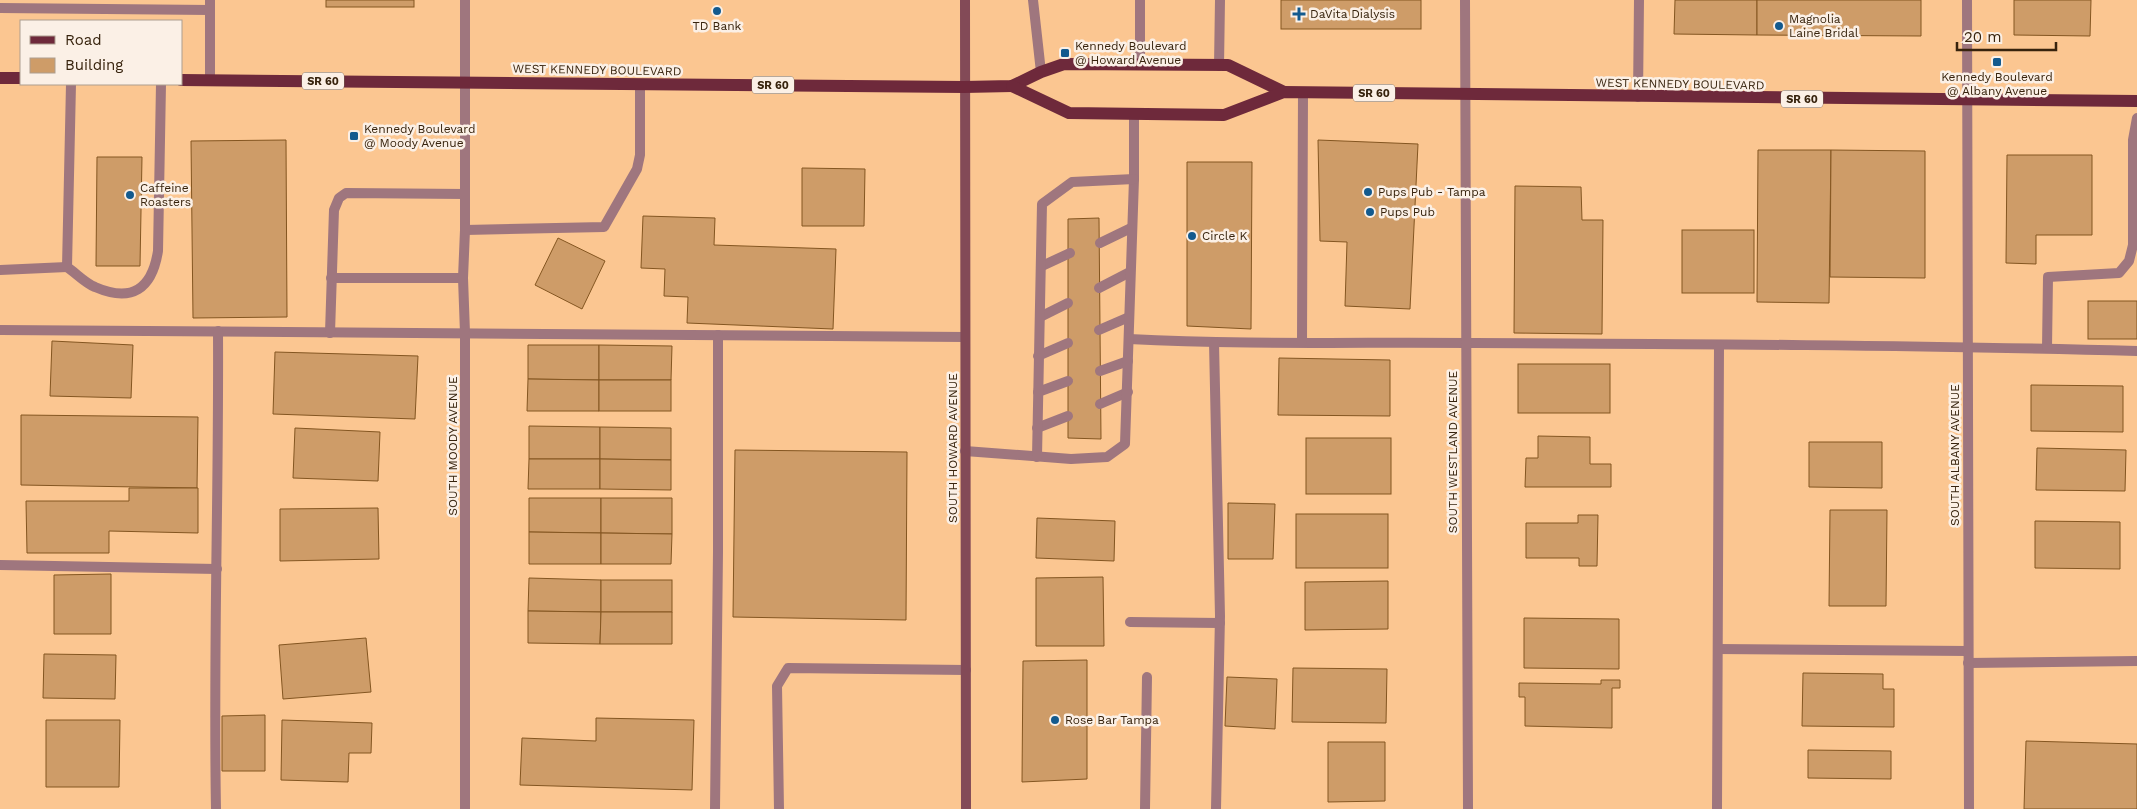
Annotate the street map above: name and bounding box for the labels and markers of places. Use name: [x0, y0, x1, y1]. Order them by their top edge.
marker: TD Bank: [711, 5, 723, 17]
marker: DaVita Dialysis: [1292, 7, 1306, 21]
place label: DaVita Dialysis: [1310, 7, 1395, 21]
place label: Magnolia Laine Bridal: [1789, 12, 1859, 40]
place label: TD Bank: [693, 19, 742, 33]
marker: Magnolia Laine Bridal: [1773, 20, 1785, 32]
place label: Kennedy Boulevard @ Howard Avenue: [1075, 39, 1187, 67]
marker: Kennedy Boulevard @ Howard Avenue: [1059, 47, 1071, 59]
marker: Kennedy Boulevard @ Albany Avenue: [1991, 56, 2003, 68]
place label: Kennedy Boulevard @ Albany Avenue: [1941, 70, 2053, 98]
place label: Kennedy Boulevard @ Moody Avenue: [364, 122, 476, 150]
marker: Kennedy Boulevard @ Moody Avenue: [348, 130, 360, 142]
place label: Caffeine Roasters: [140, 181, 191, 209]
place label: Pups Pub - Tampa: [1378, 185, 1486, 199]
marker: Pups Pub - Tampa: [1362, 186, 1374, 198]
marker: Caffeine Roasters: [124, 189, 136, 201]
place label: Pups Pub: [1380, 205, 1435, 219]
marker: Pups Pub: [1364, 206, 1376, 218]
place label: Circle K: [1202, 229, 1248, 243]
marker: Circle K: [1186, 230, 1198, 242]
place label: Rose Bar Tampa: [1065, 713, 1159, 727]
marker: Rose Bar Tampa: [1049, 714, 1061, 726]

